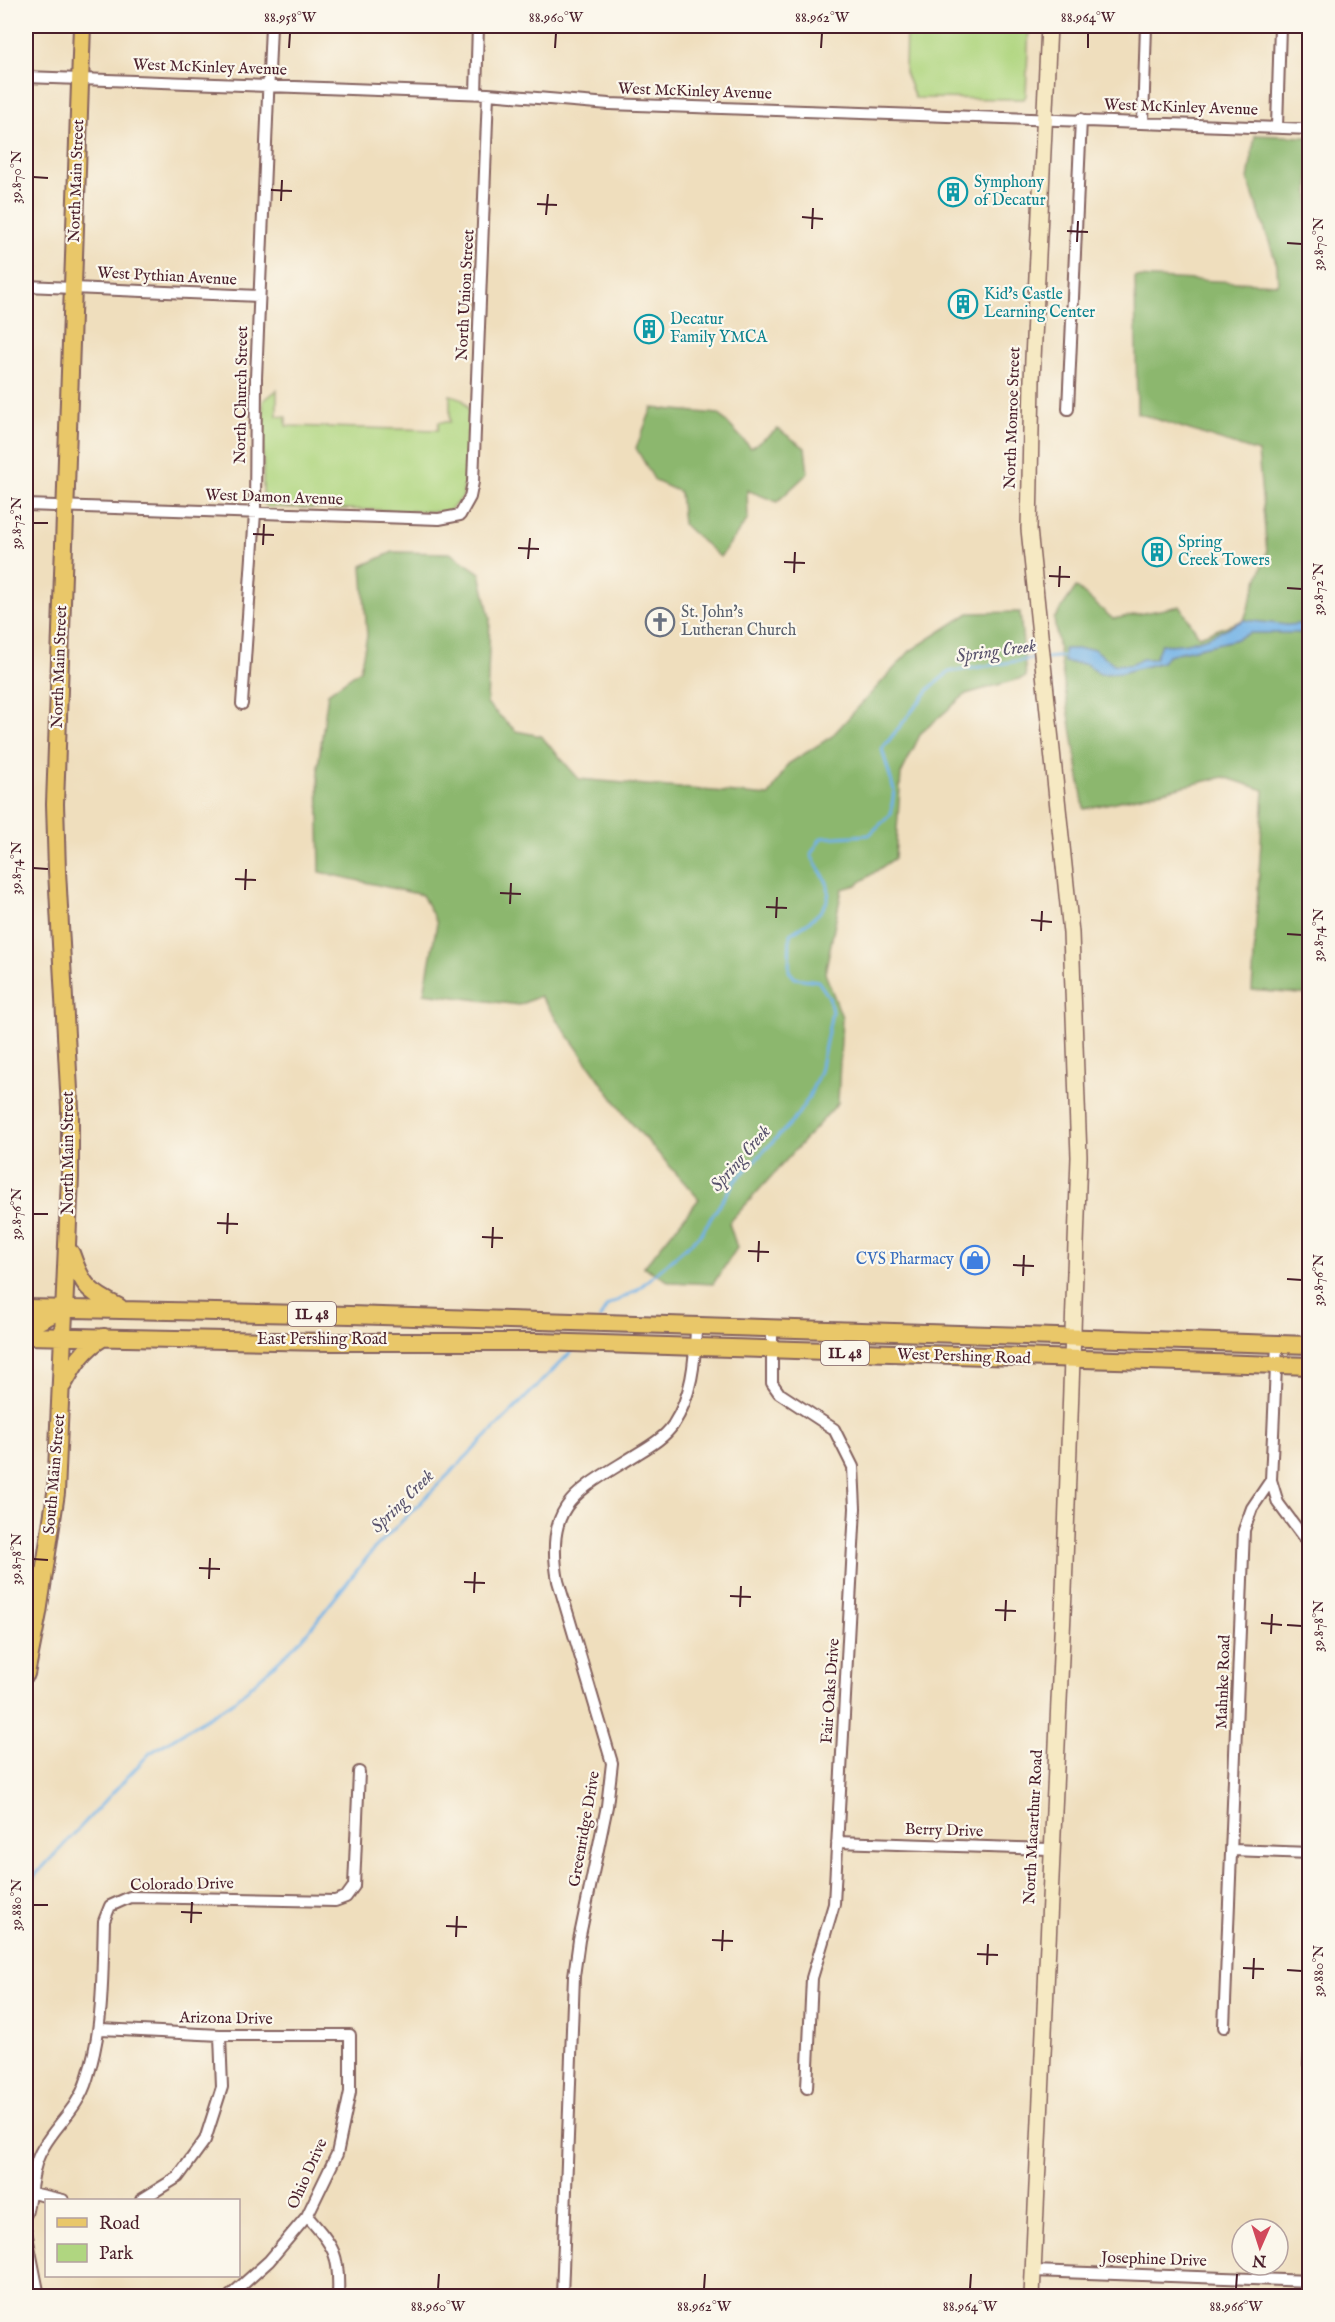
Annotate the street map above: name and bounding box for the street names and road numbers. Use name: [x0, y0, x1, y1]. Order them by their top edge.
street label: West McKinley Avenue: [133, 55, 287, 81]
street label: West McKinley Avenue: [618, 79, 772, 105]
street label: West McKinley Avenue: [1104, 95, 1258, 121]
street label: North Main Street: [65, 119, 89, 243]
street label: North Union Street: [453, 228, 479, 361]
street label: West Pythian Avenue: [97, 263, 237, 291]
street label: North Church Street: [231, 325, 253, 464]
street label: North Monroe Street: [1001, 346, 1025, 490]
street label: West Damon Avenue: [205, 486, 343, 510]
street label: North Main Street: [48, 605, 72, 729]
street label: North Main Street: [59, 1091, 79, 1215]
road number: IL 48: [288, 1302, 336, 1326]
street label: East Pershing Road: [257, 1330, 388, 1350]
road number: IL 48: [821, 1341, 869, 1365]
street label: West Pershing Road: [897, 1345, 1032, 1369]
street label: South Main Street: [40, 1413, 70, 1535]
street label: Mahnke Road: [1212, 1634, 1236, 1730]
street label: Fair Oaks Drive: [817, 1638, 845, 1744]
street label: North Macarthur Road: [1020, 1749, 1048, 1905]
street label: Greenridge Drive: [565, 1770, 605, 1888]
street label: Berry Drive: [905, 1820, 983, 1842]
street label: Colorado Drive: [130, 1874, 234, 1896]
street label: Arizona Drive: [178, 2008, 273, 2030]
street label: Ohio Drive: [284, 2136, 332, 2212]
street label: Josephine Drive: [1099, 2248, 1207, 2272]

